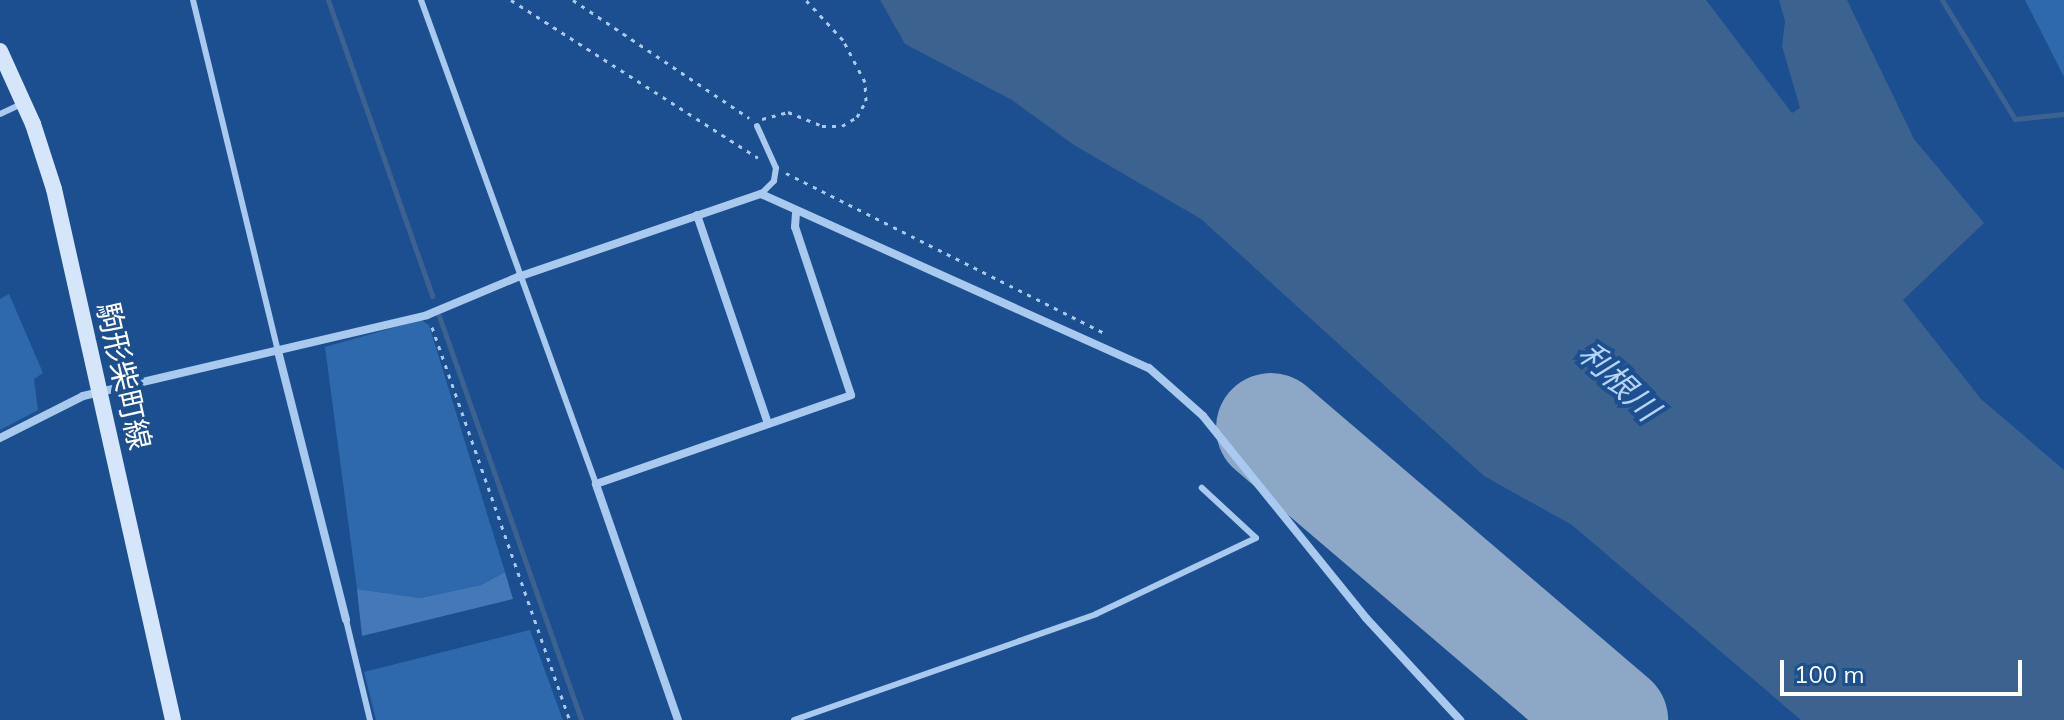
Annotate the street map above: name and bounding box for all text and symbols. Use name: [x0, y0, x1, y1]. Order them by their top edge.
street label: 駒形柴町線: [90, 299, 158, 453]
water label: 利根川: [1571, 334, 1667, 428]
scale bar: [1784, 644, 2026, 694]
text: 100 m: [1794, 659, 1865, 689]

